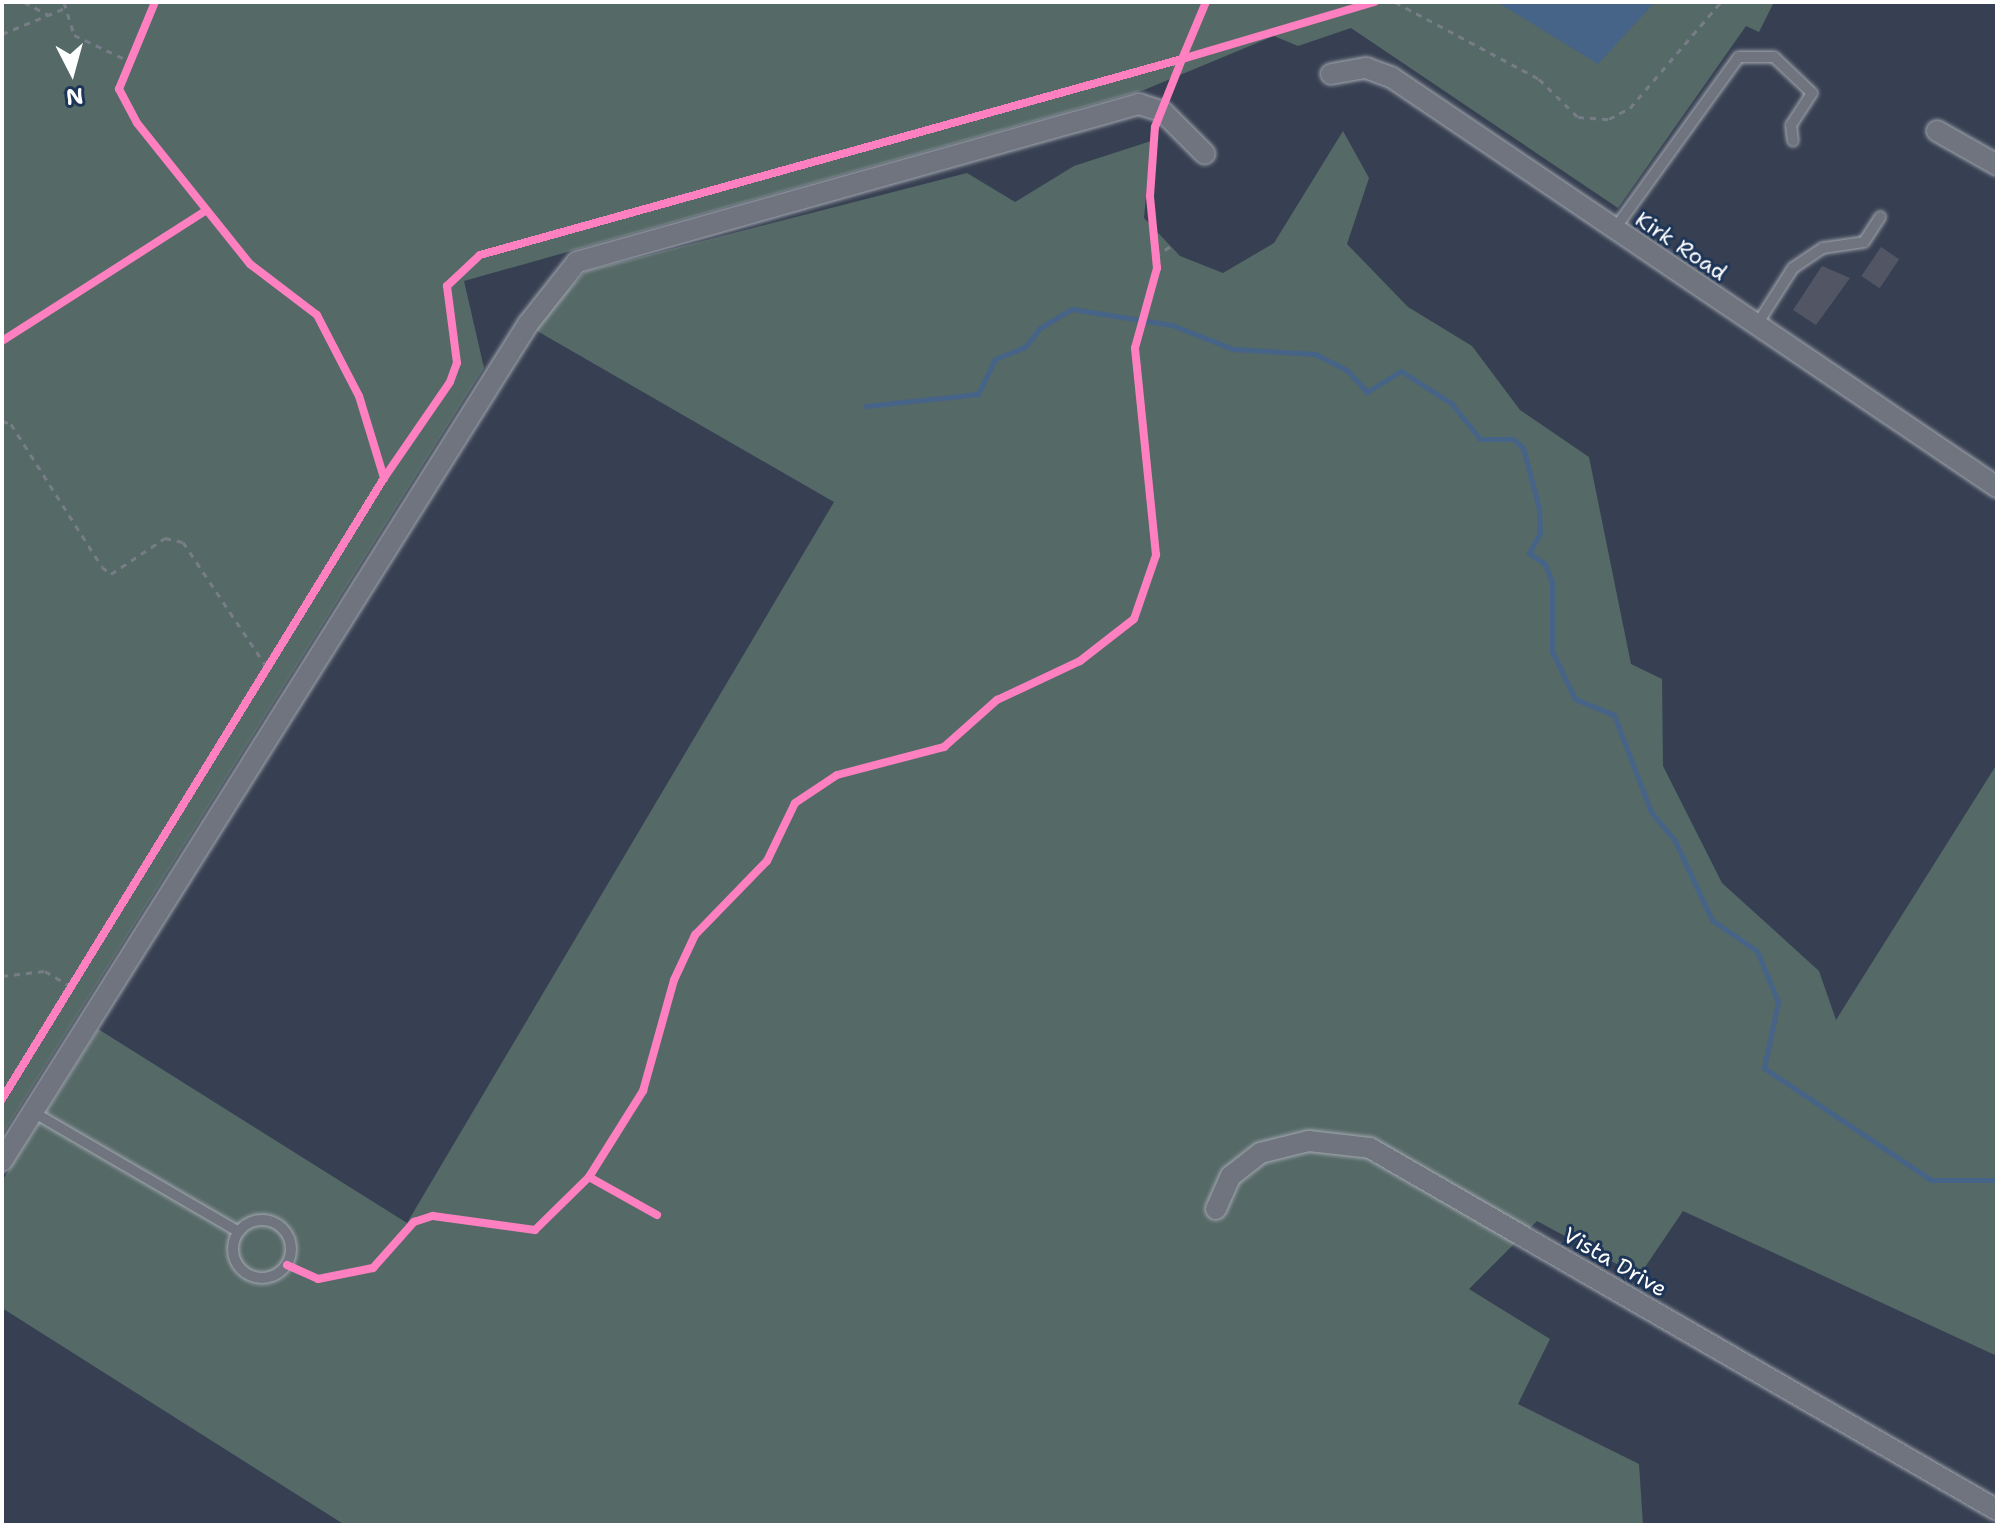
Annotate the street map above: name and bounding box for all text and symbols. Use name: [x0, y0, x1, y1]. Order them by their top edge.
north arrow: [32, 32, 112, 112]
text: N: [64, 81, 85, 112]
street label: Kirk Road: [1630, 206, 1732, 286]
street label: Vista Drive: [1558, 1222, 1672, 1302]

